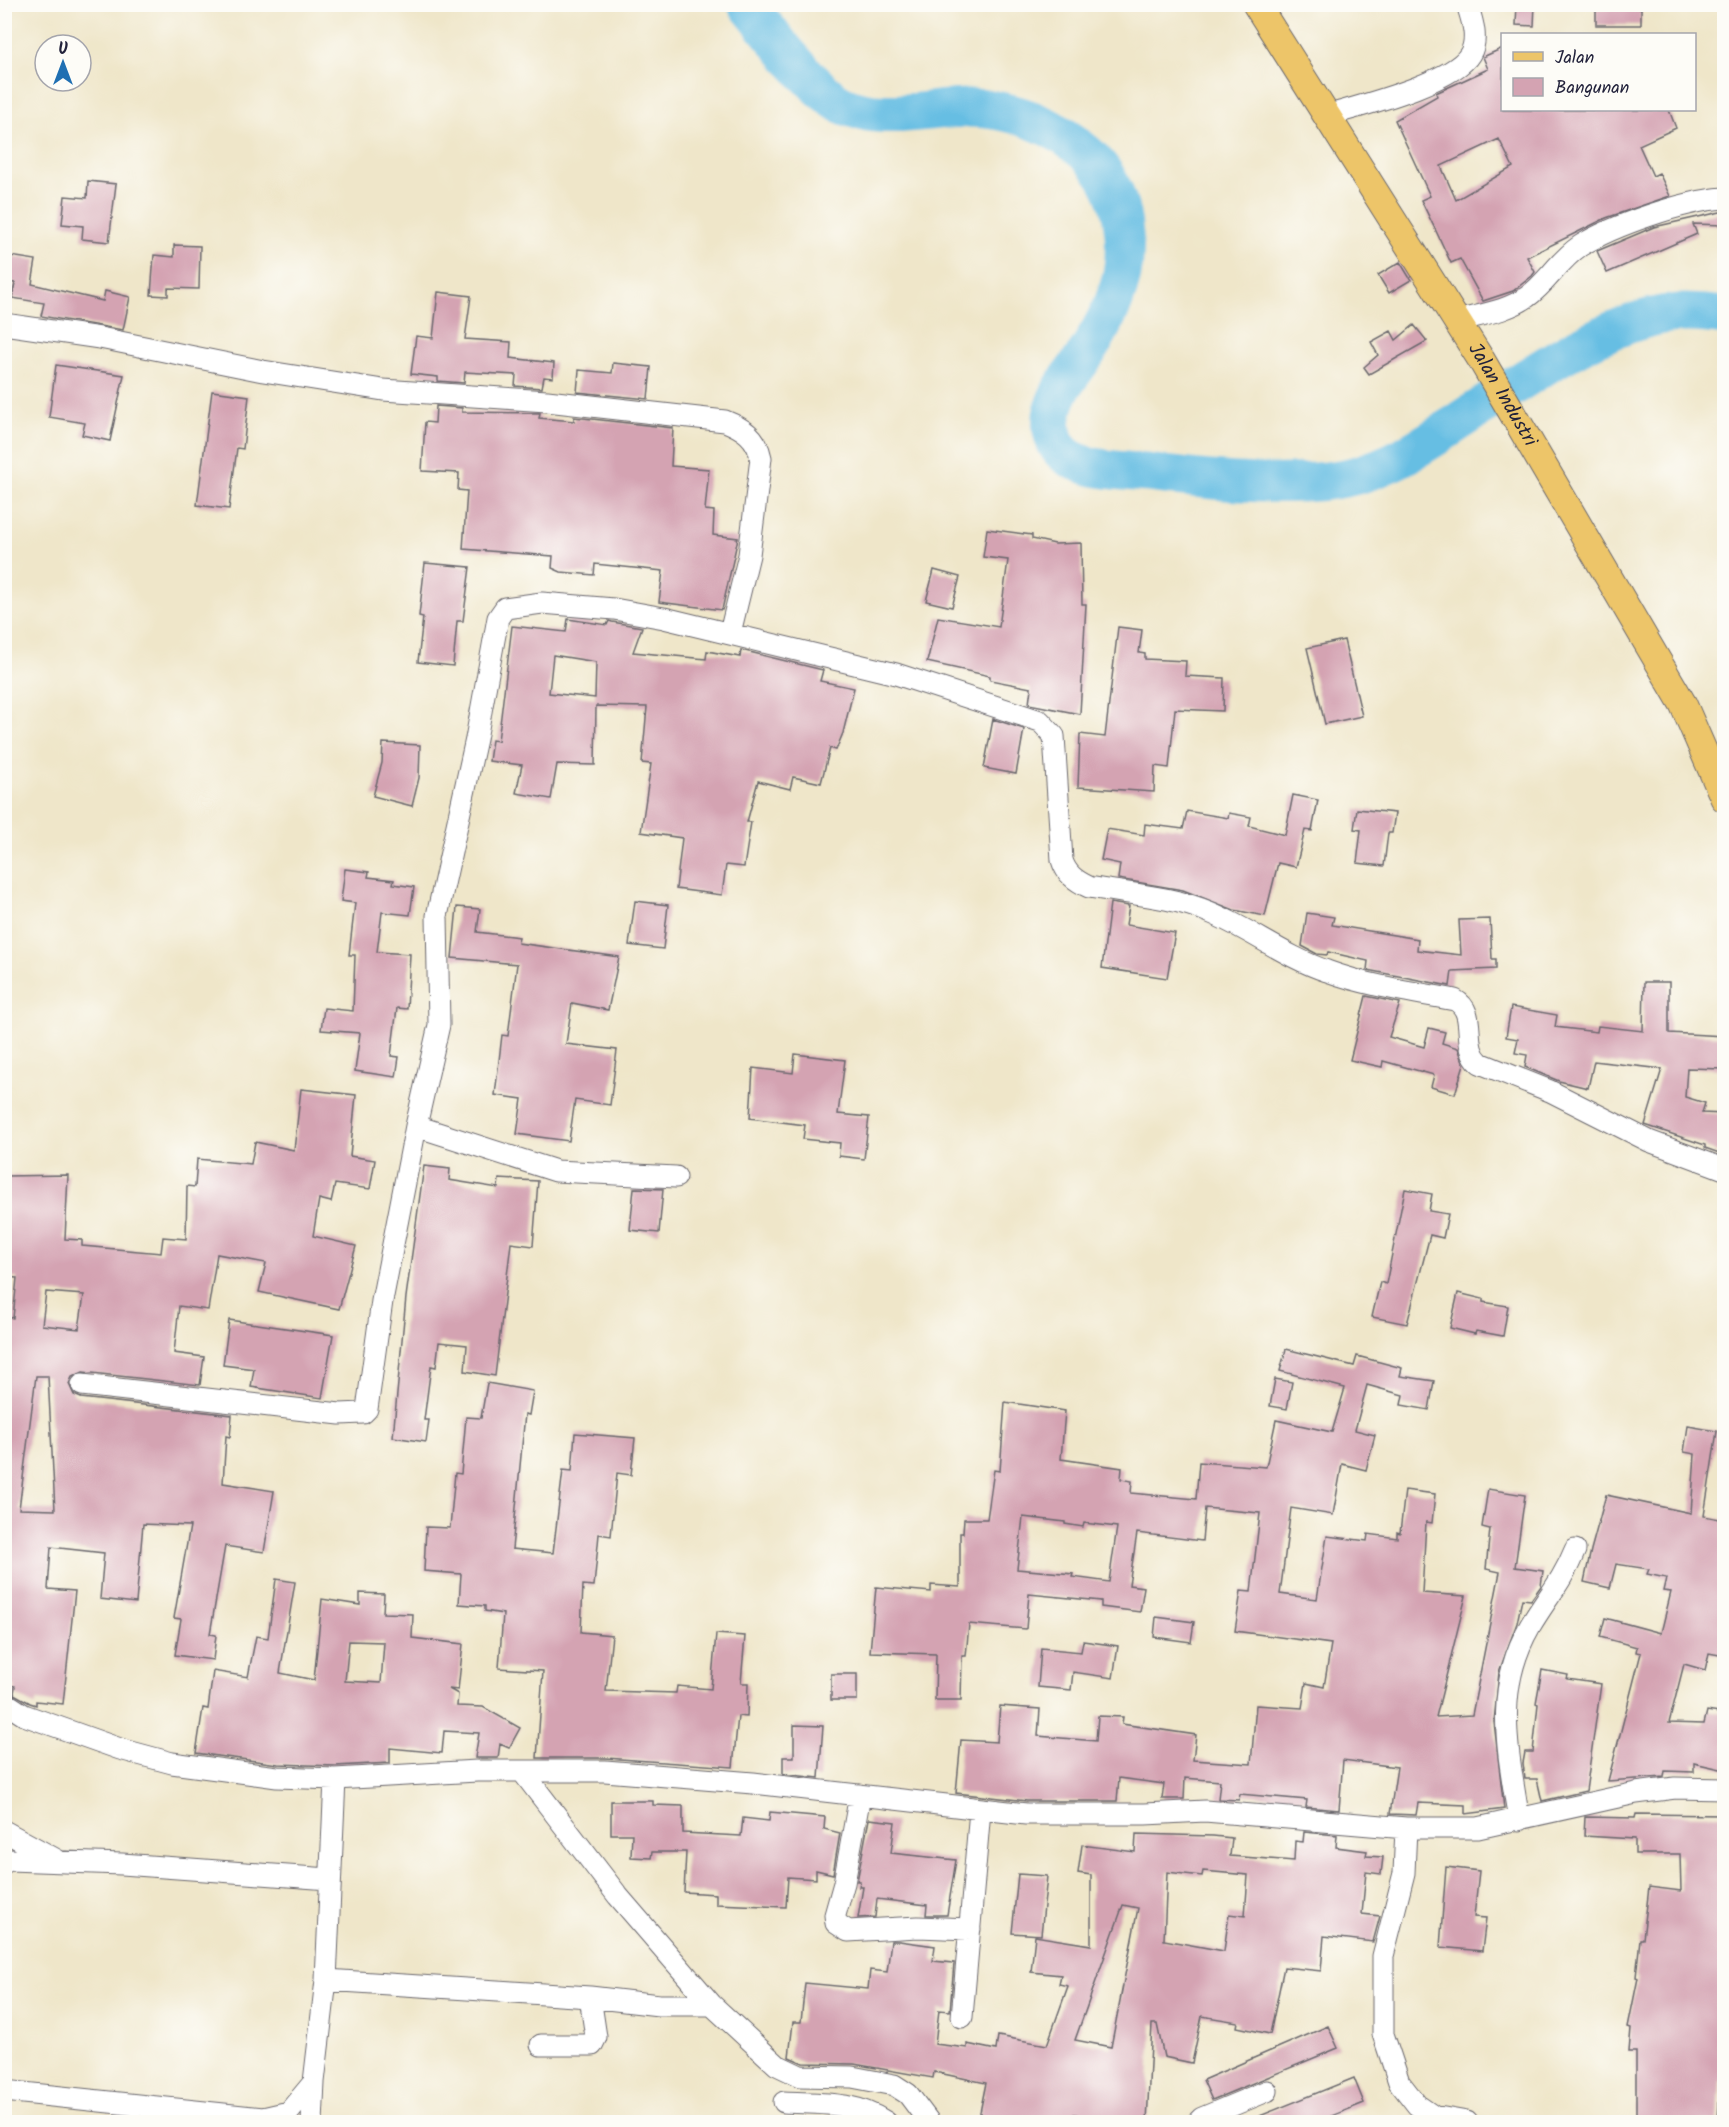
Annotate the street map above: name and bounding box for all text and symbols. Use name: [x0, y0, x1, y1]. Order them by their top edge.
north arrow: [33, 33, 93, 93]
legend: [1501, 33, 1696, 111]
text: U: [58, 37, 68, 62]
text: Jalan: [1555, 44, 1594, 73]
text: Bangunan: [1555, 74, 1629, 103]
street label: Jalan Industri: [1459, 337, 1546, 454]

